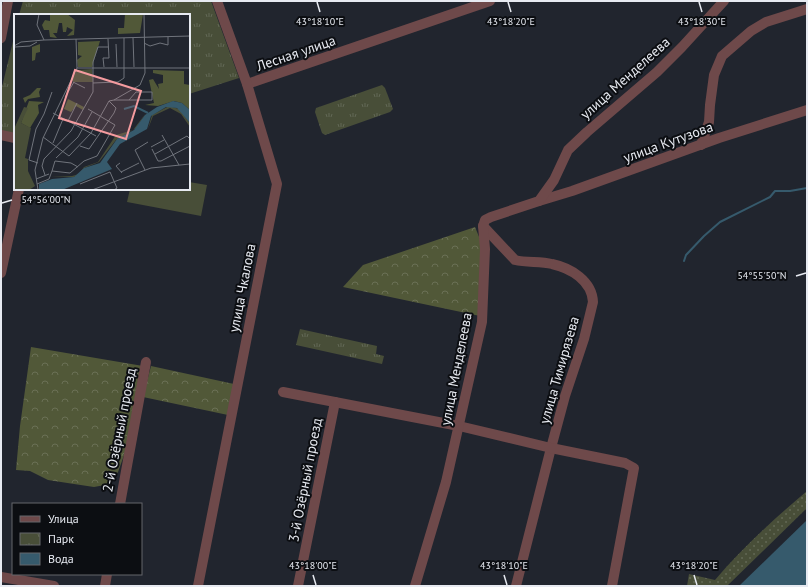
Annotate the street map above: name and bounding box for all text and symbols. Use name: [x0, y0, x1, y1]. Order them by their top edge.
inset map: [14, 14, 190, 190]
text: 43°18'10"E: [296, 15, 344, 28]
text: 43°18'20"E: [487, 15, 535, 28]
text: 43°18'30"E: [678, 15, 726, 28]
street label: Лесная улица: [253, 31, 338, 75]
street label: улица Менделеева: [576, 33, 674, 123]
street label: улица Кутузова: [621, 117, 715, 167]
text: 54°56'00"N: [21, 193, 71, 206]
street label: улица Чкалова: [225, 242, 259, 334]
text: 54°55'50"N: [737, 269, 787, 282]
street label: улица Менделеева: [436, 311, 476, 427]
street label: улица Тимирязева: [535, 314, 583, 426]
street label: 2-й Озёрный проезд: [98, 366, 140, 494]
street label: 3-й Озёрный проезд: [284, 416, 326, 544]
legend: [12, 503, 142, 575]
text: Улица: [48, 511, 79, 526]
text: Парк: [48, 531, 74, 546]
text: Вода: [48, 551, 74, 566]
text: 43°18'00"E: [289, 559, 337, 572]
text: 43°18'10"E: [480, 559, 528, 572]
text: 43°18'20"E: [670, 559, 718, 572]

